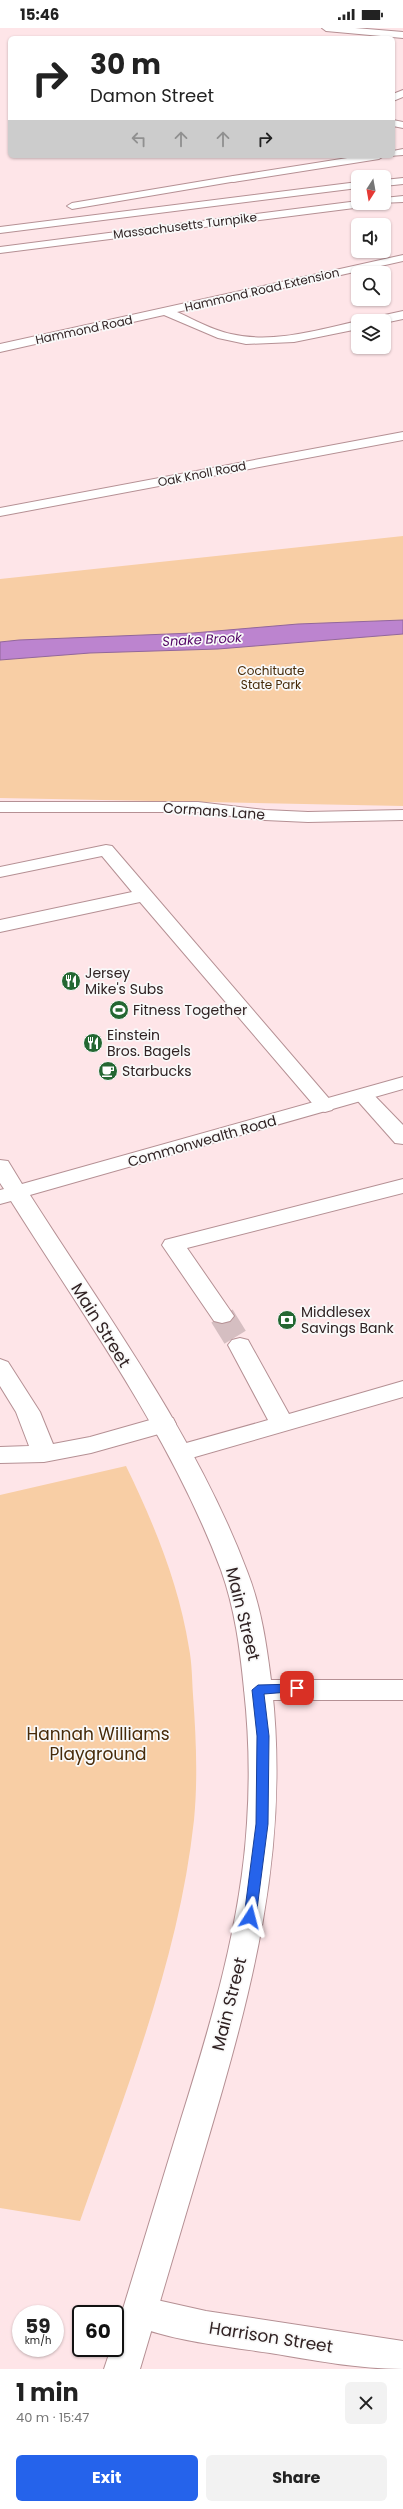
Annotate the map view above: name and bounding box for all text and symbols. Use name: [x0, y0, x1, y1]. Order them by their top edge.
text: 15:46: [20, 4, 59, 25]
text: 30 m: [90, 45, 161, 84]
icon: right: [24, 52, 76, 104]
text: Damon Street: [90, 83, 214, 108]
icon: left: [128, 128, 150, 150]
icon: ahead: [170, 128, 192, 150]
icon: ahead: [212, 128, 234, 150]
icon: right: [254, 128, 276, 150]
north arrow: [351, 170, 391, 210]
map controls: [351, 170, 391, 354]
street label: Massachusetts Turnpike: [112, 208, 258, 243]
button: sound: [351, 218, 391, 258]
street label: Hammond Road Extension: [183, 263, 341, 316]
button: search: [351, 266, 391, 306]
street label: Hammond Road: [34, 311, 134, 348]
button: layers: [351, 314, 391, 354]
street label: Oak Knoll Road: [156, 457, 248, 490]
water label: Snake Brook: [162, 628, 243, 651]
park label: Cochituate State Park: [238, 662, 304, 693]
street label: Cormans Lane: [162, 797, 266, 825]
place label: Jersey Mike's Subs: [85, 963, 164, 999]
restaurant icon: Jersey Mike's Subs: [60, 970, 82, 992]
sports icon: Fitness Together: [108, 999, 130, 1021]
place label: Fitness Together: [133, 1000, 247, 1020]
place label: Einstein Bros. Bagels: [107, 1025, 191, 1061]
restaurant icon: Einstein Bros. Bagels: [82, 1032, 104, 1054]
cafe icon: Starbucks: [97, 1060, 119, 1082]
place label: Starbucks: [122, 1061, 191, 1081]
street label: Commonwealth Road: [125, 1110, 279, 1172]
street label: Main Street: [66, 1278, 136, 1372]
place label: Middlesex Savings Bank: [301, 1302, 394, 1338]
bank icon: Middlesex Savings Bank: [276, 1309, 298, 1331]
street label: Main Street: [220, 1565, 266, 1663]
pin: [280, 1671, 314, 1705]
icon: arrive: [286, 1677, 308, 1699]
park label: Hannah Williams Playground: [26, 1722, 170, 1766]
position arrow: [229, 1896, 271, 1938]
street label: Main Street: [206, 1955, 252, 2053]
speed limit sign: 60: [72, 2305, 124, 2357]
text: 59: [25, 2312, 51, 2340]
street label: Harrison Street: [207, 2315, 335, 2359]
text: km/h: [25, 2333, 51, 2348]
text: 1 min: [16, 2376, 79, 2409]
button: close: [345, 2382, 387, 2424]
text: 40 m · 15:47: [16, 2408, 89, 2427]
button: Exit: [16, 2455, 198, 2501]
button: Share: [206, 2455, 387, 2501]

